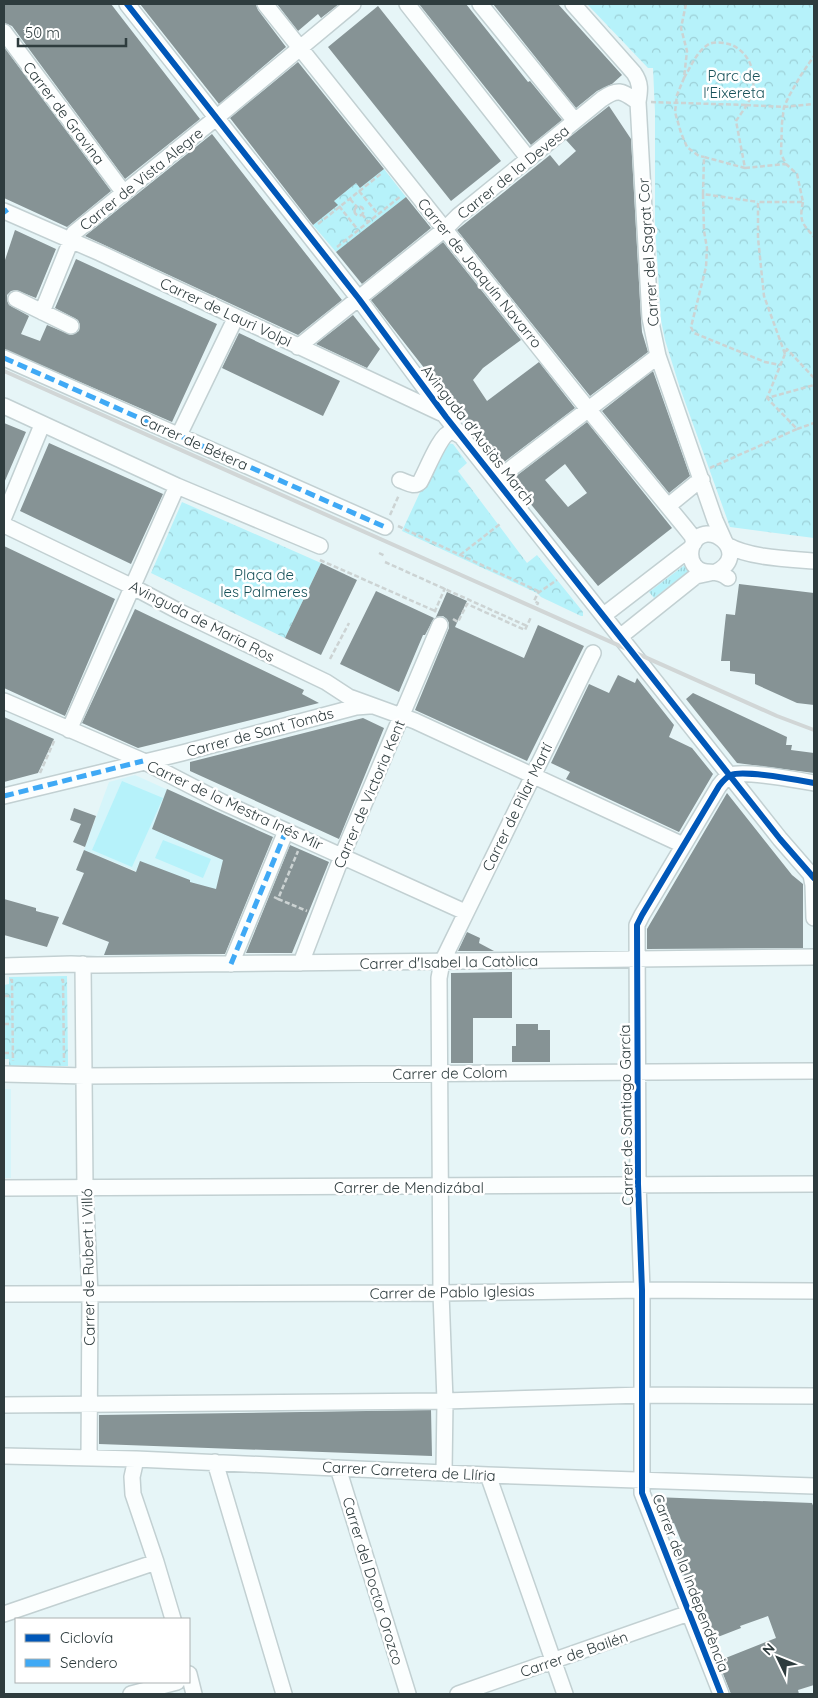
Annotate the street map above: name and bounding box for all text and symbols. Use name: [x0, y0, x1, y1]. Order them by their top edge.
scale bar: [18, 15, 125, 47]
text: 50 m: [25, 23, 60, 42]
street label: Carrer de Gravina: [19, 58, 109, 168]
park label: Parc de l'Eixereta: [703, 66, 765, 102]
street label: Carrer de la Devesa: [453, 121, 573, 223]
street label: Carrer de Vista Alegre: [75, 123, 207, 235]
street label: Carrer del Sagrat Cor: [633, 177, 663, 327]
street label: Carrer de Joaquín Navarro: [414, 194, 546, 352]
street label: Carrer de Lauri Volpi: [157, 273, 295, 351]
street label: Avinguda d'Ausiàs March: [417, 361, 539, 509]
street label: Carrer de Bétera: [137, 410, 251, 474]
park label: Plaça de les Palmeres: [220, 565, 308, 601]
street label: Avinguda de Maria Ros: [126, 576, 278, 666]
street label: Carrer de Sant Tomàs: [184, 703, 336, 761]
street label: Carrer de Victoria Kent: [329, 717, 409, 871]
street label: Carrer de Pilar Martí: [478, 739, 557, 874]
street label: Carrer de la Mestra Inés Mir: [144, 756, 326, 854]
street label: Carrer d'Isabel la Catòlica: [359, 951, 539, 973]
street label: Carrer de Santiago García: [615, 1024, 637, 1206]
street label: Carrer de Colom: [392, 1062, 508, 1084]
street label: Carrer de Mendizábal: [334, 1178, 484, 1197]
street label: Carrer de Rubert i Villó: [77, 1188, 99, 1346]
street label: Carrer de Pablo Iglesias: [369, 1281, 535, 1303]
street label: Carrer Carretera de Llíria: [322, 1457, 496, 1485]
street label: Carrer de la Independència: [648, 1491, 734, 1675]
street label: Carrer del Doctor Orozco: [338, 1495, 408, 1667]
legend: [15, 1618, 190, 1683]
street label: Carrer de Bailén: [518, 1627, 630, 1681]
text: Ciclovía: [60, 1628, 113, 1647]
north arrow: [753, 1633, 803, 1683]
text: N: [758, 1639, 779, 1659]
text: Sendero: [60, 1653, 118, 1672]

